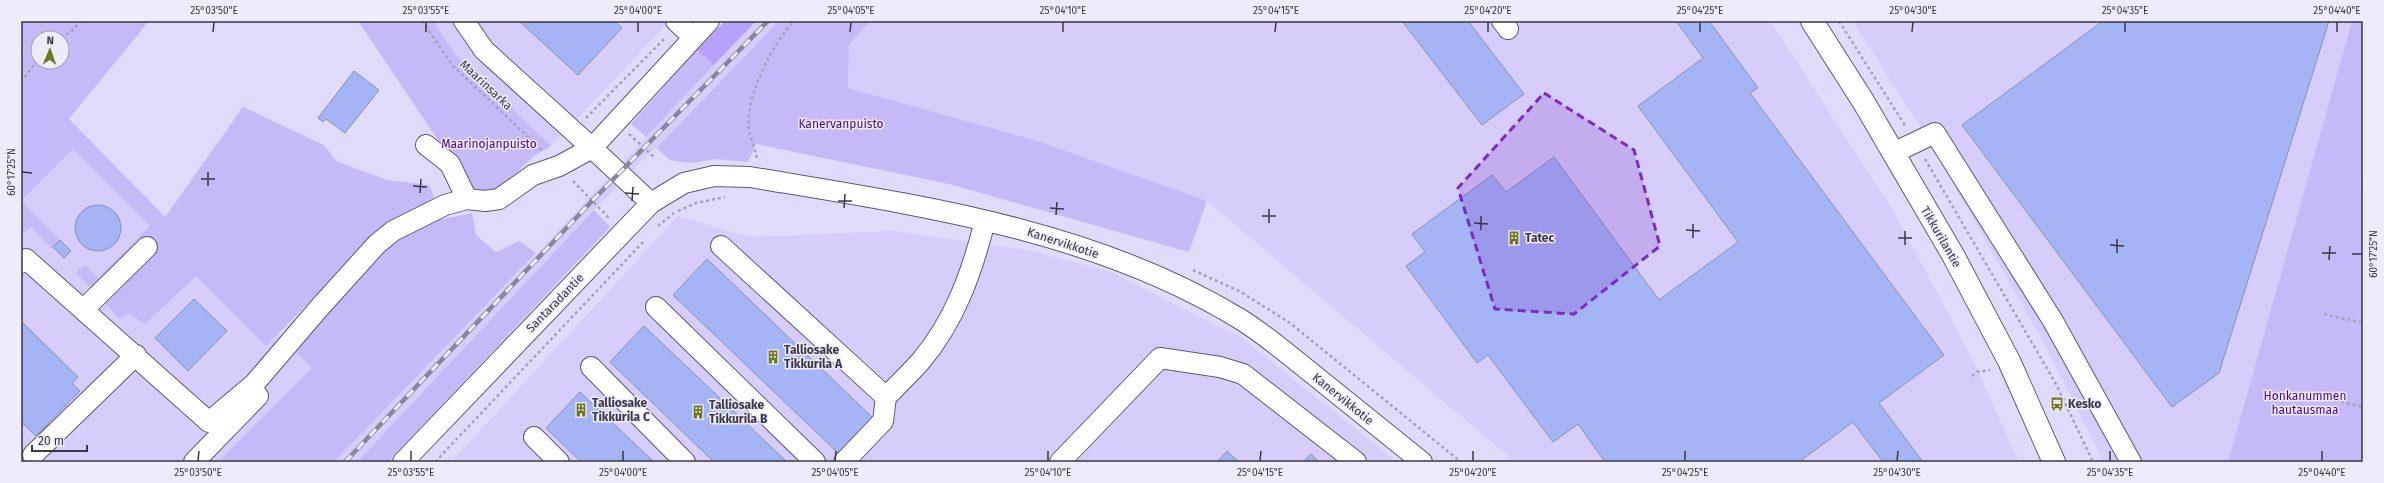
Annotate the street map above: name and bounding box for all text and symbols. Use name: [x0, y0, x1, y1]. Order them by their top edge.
text: 25°03'50"E: [190, 5, 238, 17]
text: 25°03'55"E: [403, 5, 449, 17]
text: 25°04'00"E: [614, 5, 662, 17]
text: 25°04'05"E: [827, 5, 875, 17]
text: 25°04'10"E: [1040, 5, 1086, 17]
text: 25°04'15"E: [1253, 5, 1299, 17]
text: 25°04'20"E: [1464, 5, 1512, 17]
text: 25°04'25"E: [1677, 5, 1723, 17]
text: 25°04'30"E: [1889, 5, 1937, 17]
text: 25°04'35"E: [2102, 5, 2148, 17]
text: 25°04'40"E: [2313, 5, 2361, 17]
north arrow: [30, 30, 70, 70]
text: N: [46, 34, 54, 47]
street label: Maarinsarka: [457, 57, 515, 113]
park label: Kanervanpuisto: [798, 117, 884, 131]
park label: Maarinojanpuisto: [441, 137, 537, 151]
text: 60°17'25"N: [6, 148, 18, 196]
street label: Tikkurilantie: [1918, 204, 1964, 270]
street label: Kanervikkotie: [1025, 225, 1101, 261]
building icon: Tatec: [1506, 230, 1522, 246]
text: 60°17'25"N: [2368, 230, 2380, 278]
place label: Tatec: [1525, 231, 1554, 245]
street label: Santaradantie: [523, 271, 587, 335]
place label: Talliosake Tikkurila A: [784, 343, 843, 371]
building icon: Talliosake Tikkurila A: [765, 349, 781, 365]
street label: Kanervikkotie: [1310, 370, 1376, 428]
park label: Honkanummen hautausmaa: [2264, 389, 2346, 417]
place label: Talliosake Tikkurila C: [592, 396, 650, 424]
bus stop icon: Kesko: [2049, 396, 2065, 412]
place label: Kesko: [2068, 397, 2101, 411]
place label: Talliosake Tikkurila B: [709, 398, 768, 426]
building icon: Talliosake Tikkurila C: [573, 402, 589, 418]
building icon: Talliosake Tikkurila B: [690, 404, 706, 420]
scale bar: [32, 427, 87, 453]
text: 20 m: [38, 434, 64, 448]
text: 25°03'50"E: [174, 467, 222, 479]
text: 25°03'55"E: [388, 467, 434, 479]
text: 25°04'00"E: [599, 467, 647, 479]
text: 25°04'05"E: [811, 467, 859, 479]
text: 25°04'10"E: [1025, 467, 1071, 479]
text: 25°04'15"E: [1237, 467, 1283, 479]
text: 25°04'20"E: [1449, 467, 1497, 479]
text: 25°04'25"E: [1662, 467, 1708, 479]
text: 25°04'30"E: [1873, 467, 1921, 479]
text: 25°04'35"E: [2087, 467, 2133, 479]
text: 25°04'40"E: [2298, 467, 2346, 479]

